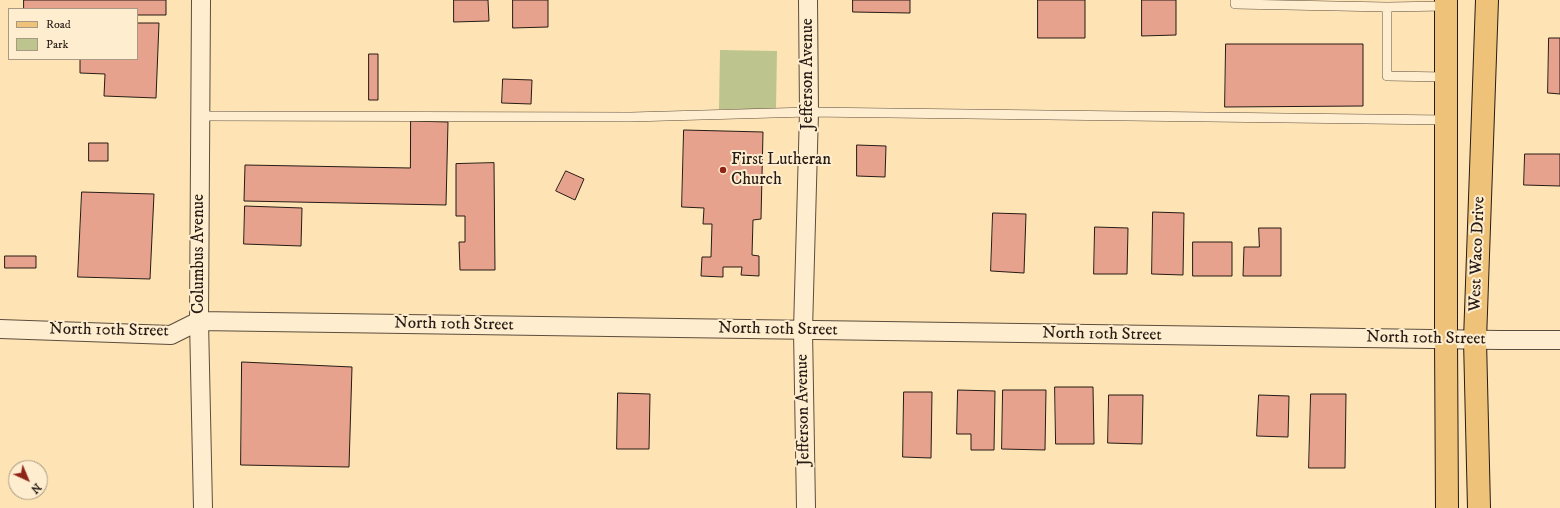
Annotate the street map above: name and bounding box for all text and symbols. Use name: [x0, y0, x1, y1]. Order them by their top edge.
legend: [8, 8, 138, 60]
text: Road: [46, 17, 71, 32]
street label: Jefferson Avenue: [798, 18, 818, 130]
text: Park: [46, 37, 68, 52]
place label: First Lutheran Church: [731, 150, 831, 190]
marker: First Lutheran Church: [718, 165, 728, 175]
street label: Columbus Avenue: [189, 194, 209, 314]
street label: West Waco Drive: [1466, 196, 1490, 312]
street label: North 10th Street: [394, 314, 514, 336]
street label: North 10th Street: [718, 319, 838, 341]
street label: North 10th Street: [49, 320, 169, 342]
street label: North 10th Street: [1042, 324, 1162, 346]
street label: North 10th Street: [1366, 328, 1486, 350]
street label: Jefferson Avenue: [793, 354, 815, 466]
north arrow: [8, 460, 48, 500]
text: N: [28, 480, 44, 496]

